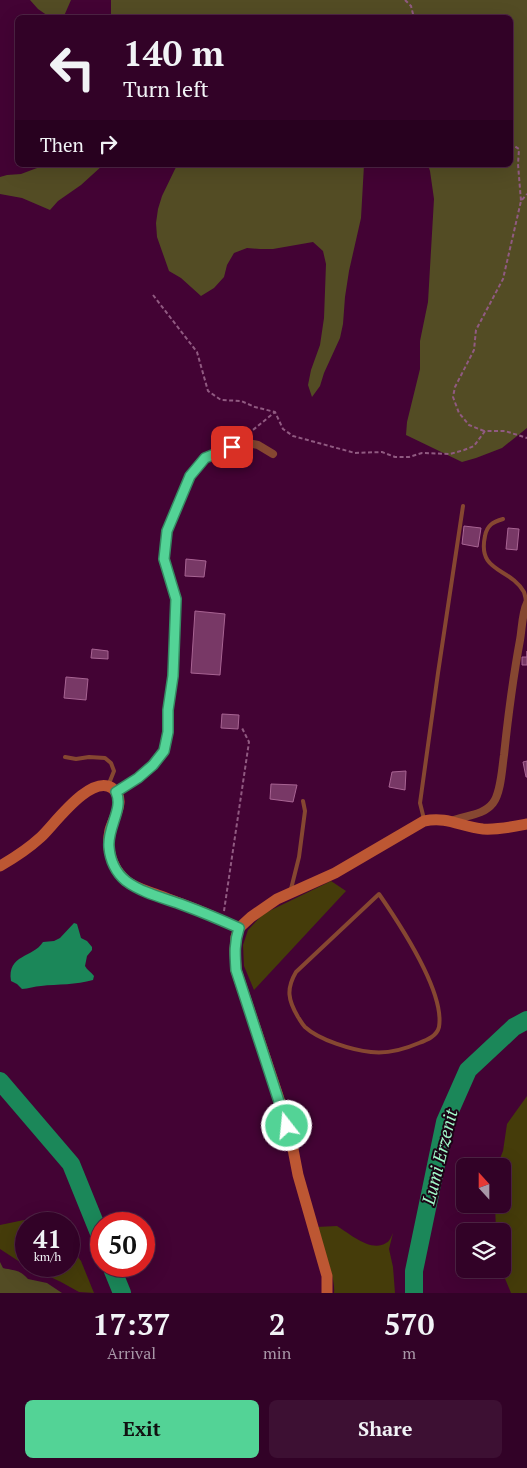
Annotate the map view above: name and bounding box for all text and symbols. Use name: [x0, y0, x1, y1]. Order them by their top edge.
text: 140 m: [123, 30, 224, 76]
icon: left: [40, 35, 105, 100]
text: Turn left: [123, 74, 209, 103]
icon: right: [94, 130, 122, 158]
text: Then: [40, 132, 84, 157]
pin: [211, 426, 253, 468]
icon: arrive: [218, 433, 246, 461]
position arrow: [260, 1099, 312, 1151]
water label: Lumi Erzenit: [415, 1106, 463, 1208]
north arrow: [456, 1158, 511, 1212]
map controls: [456, 1158, 511, 1278]
speed limit sign: 50: [90, 1212, 155, 1277]
text: 41: [33, 1222, 62, 1255]
button: layers: [456, 1223, 511, 1278]
text: km/h: [34, 1249, 61, 1264]
text: 17:37: [92, 1304, 171, 1344]
text: 2: [269, 1304, 286, 1344]
text: 570: [384, 1304, 435, 1344]
text: Arrival: [107, 1342, 156, 1364]
text: min: [263, 1342, 291, 1364]
text: m: [402, 1342, 416, 1364]
button: Exit: [25, 1400, 259, 1458]
button: Share: [269, 1400, 502, 1458]

